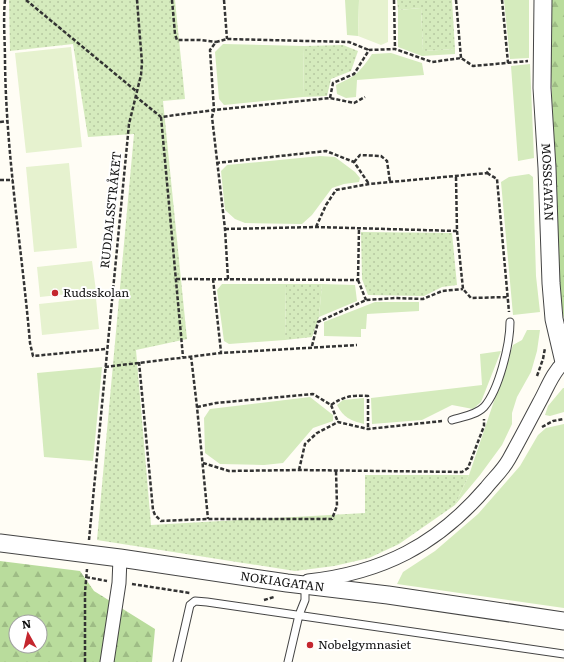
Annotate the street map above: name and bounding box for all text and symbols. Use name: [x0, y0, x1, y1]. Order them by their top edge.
street label: MOSSGATAN: [537, 142, 559, 221]
street label: RUDDALSSTRÅKET: [95, 150, 125, 269]
place label: Rudsskolan: [63, 283, 129, 301]
marker: Rudsskolan: [50, 288, 60, 298]
street label: NOKIAGATAN: [239, 566, 326, 595]
north arrow: [8, 614, 48, 654]
text: N: [21, 615, 32, 632]
place label: Nobelgymnasiet: [318, 635, 411, 653]
marker: Nobelgymnasiet: [305, 640, 315, 650]

